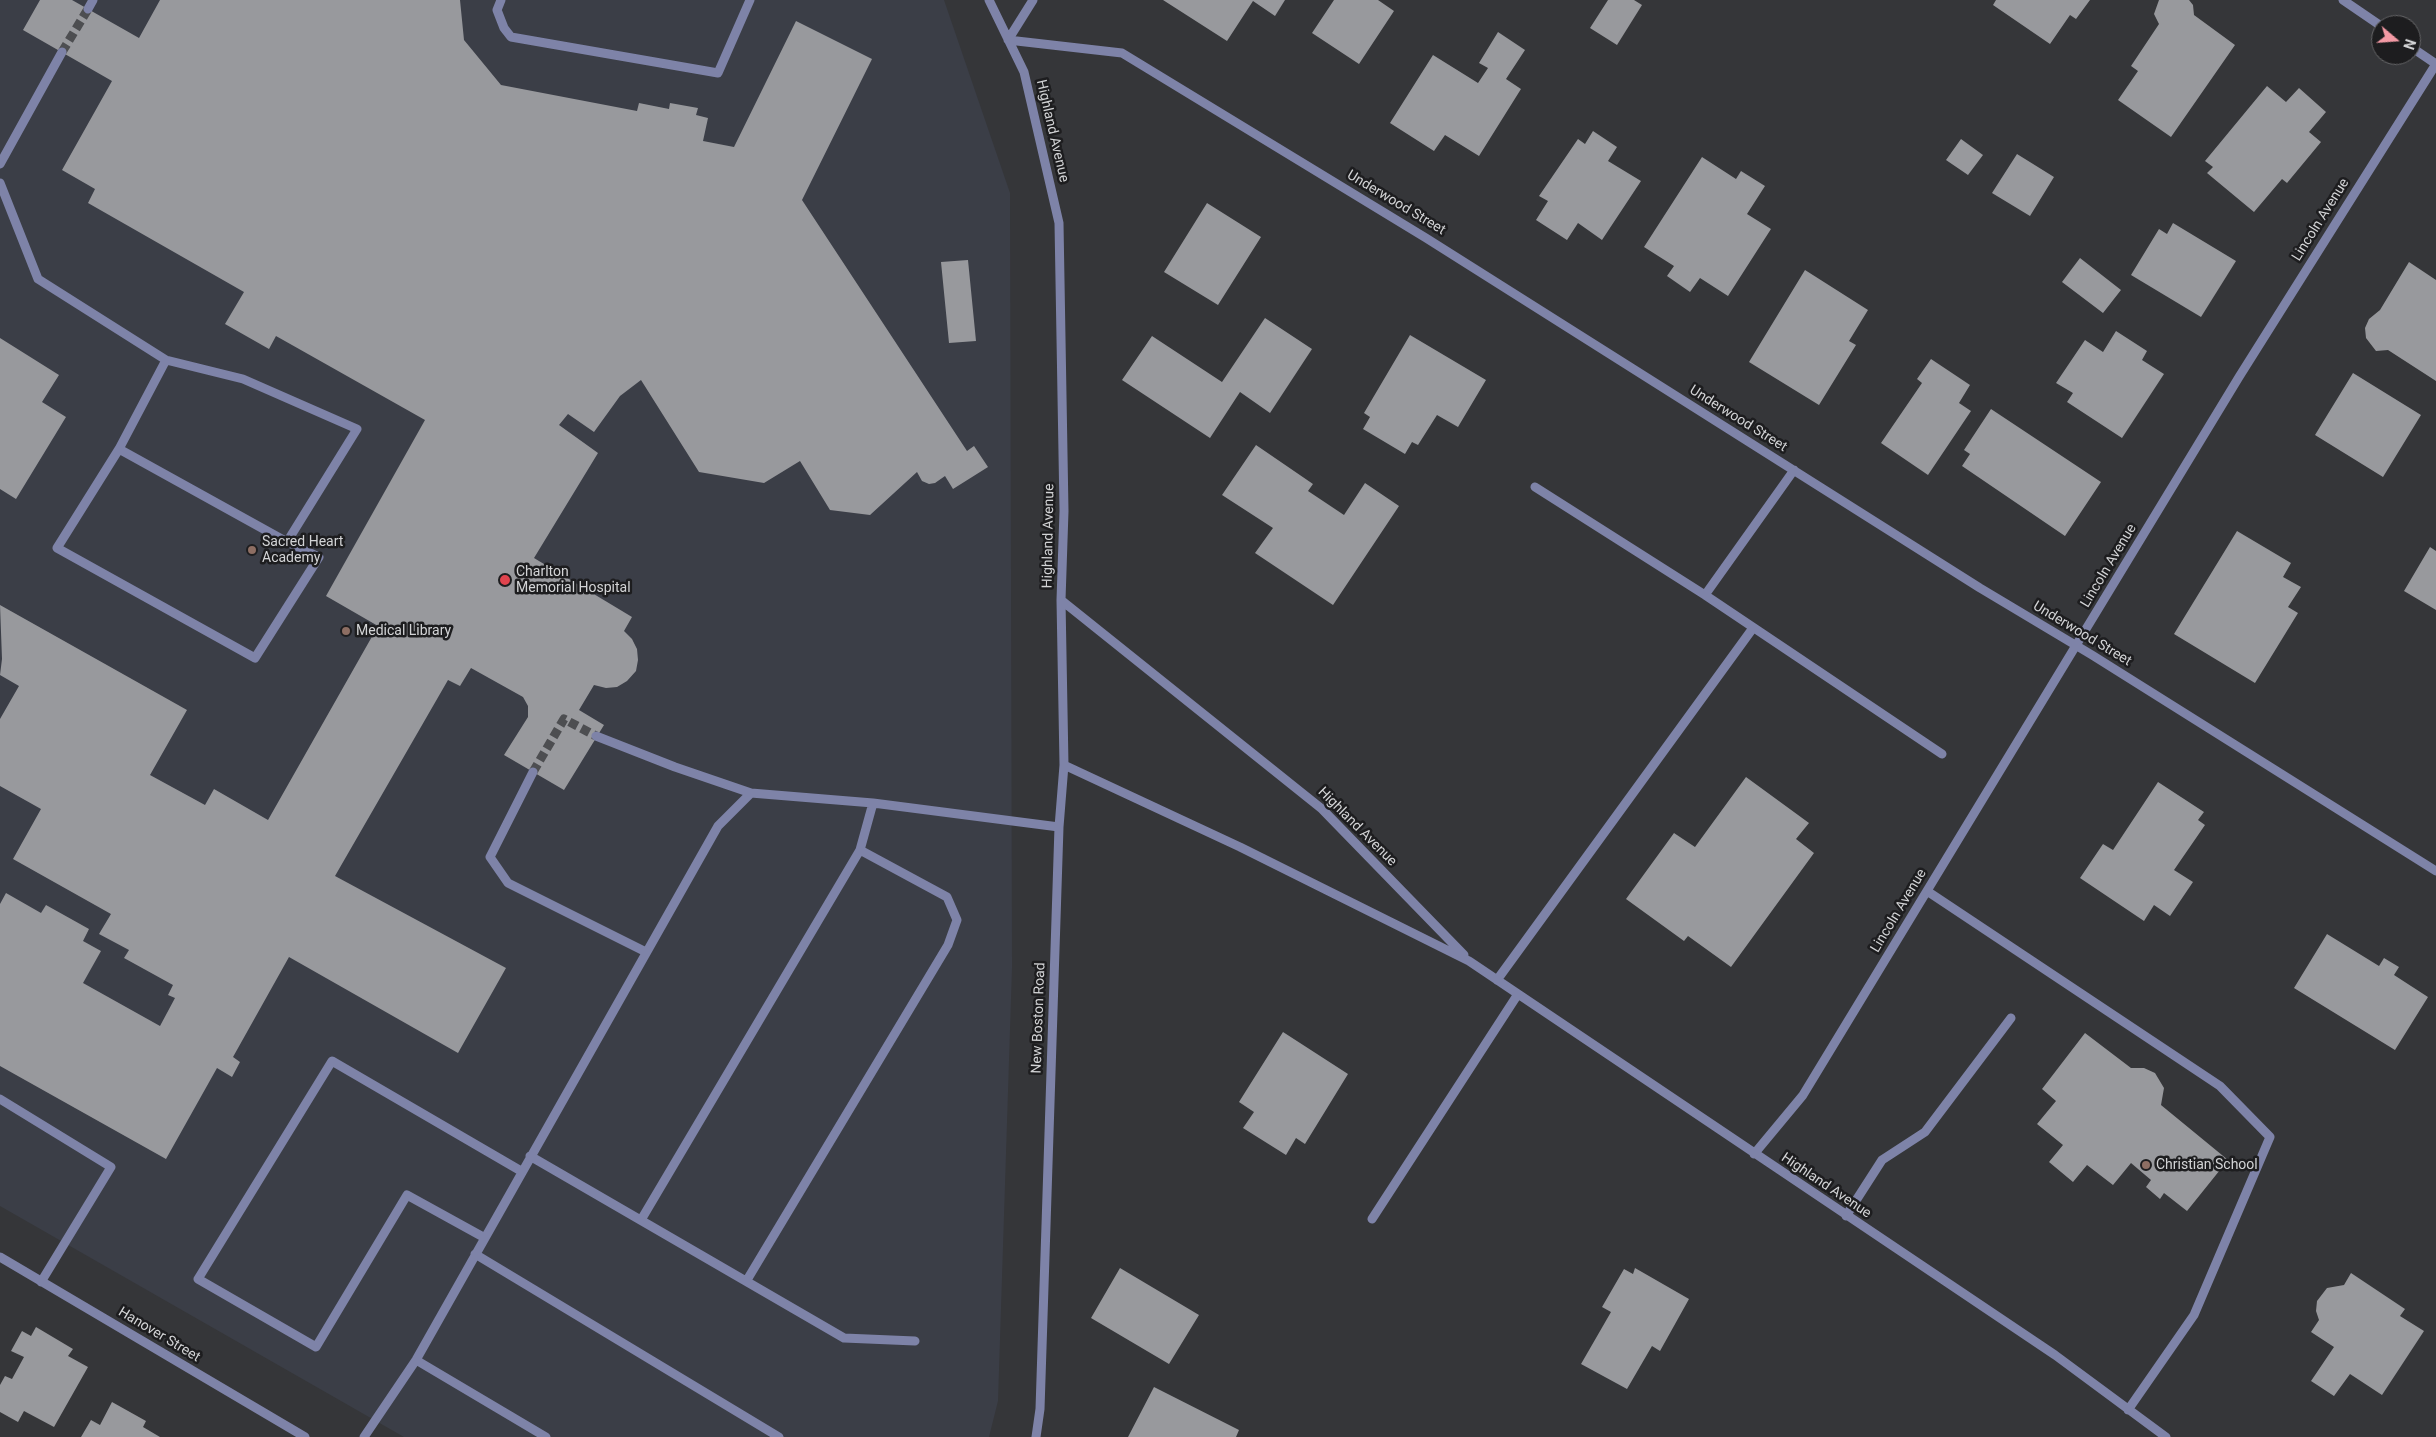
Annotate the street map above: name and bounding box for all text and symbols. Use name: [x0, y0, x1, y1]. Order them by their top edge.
north arrow: [2371, 15, 2421, 65]
text: N: [2400, 37, 2418, 51]
street label: Highland Avenue: [1032, 78, 1072, 184]
street label: Underwood Street: [1344, 167, 1448, 239]
street label: Lincoln Avenue: [2289, 176, 2353, 264]
street label: Underwood Street: [1686, 382, 1790, 456]
street label: Highland Avenue: [1040, 483, 1058, 589]
street label: Lincoln Avenue: [2077, 521, 2141, 611]
place label: Sacred Heart Academy: [262, 534, 343, 566]
marker: Sacred Heart Academy: [246, 544, 258, 556]
place label: Charlton Memorial Hospital: [516, 564, 631, 596]
marker: Charlton Memorial Hospital: [498, 573, 512, 587]
street label: Underwood Street: [2030, 598, 2134, 670]
place label: Medical Library: [356, 623, 451, 639]
marker: Medical Library: [340, 625, 352, 637]
street label: Highland Avenue: [1314, 784, 1400, 870]
street label: Lincoln Avenue: [1867, 866, 1931, 956]
street label: New Boston Road: [1029, 962, 1049, 1074]
street label: Highland Avenue: [1778, 1150, 1874, 1222]
place label: Christian School: [2156, 1157, 2258, 1173]
marker: Christian School: [2140, 1159, 2152, 1171]
street label: Hanover Street: [115, 1304, 203, 1366]

